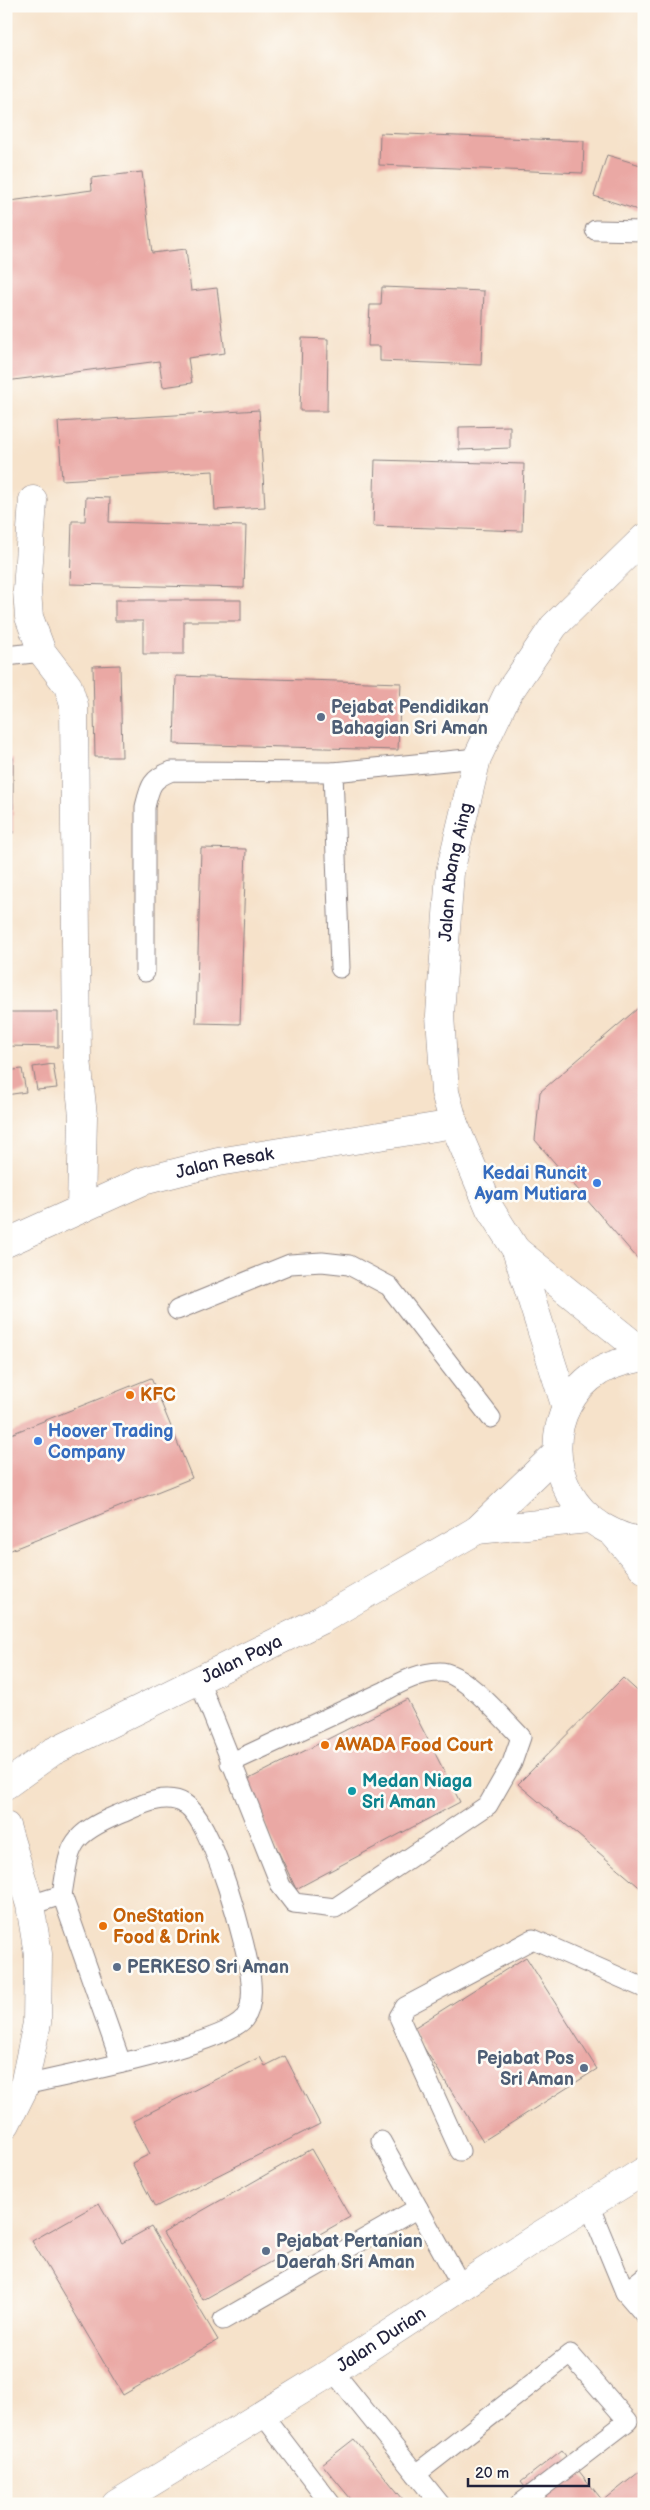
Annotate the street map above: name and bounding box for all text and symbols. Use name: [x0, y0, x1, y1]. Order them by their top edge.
place label: Pejabat Pendidikan Bahagian Sri Aman: [331, 697, 489, 739]
marker: Pejabat Pendidikan Bahagian Sri Aman: [315, 711, 327, 723]
street label: Jalan Abang Aing: [435, 800, 477, 942]
street label: Jalan Resak: [173, 1143, 275, 1183]
place label: Kedai Runcit Ayam Mutiara: [474, 1163, 587, 1205]
marker: Kedai Runcit Ayam Mutiara: [591, 1177, 603, 1189]
place label: KFC: [140, 1385, 176, 1406]
marker: KFC: [124, 1389, 136, 1401]
place label: Hoover Trading Company: [48, 1421, 173, 1463]
marker: Hoover Trading Company: [32, 1435, 44, 1447]
street label: Jalan Paya: [198, 1630, 285, 1687]
place label: AWADA Food Court: [334, 1735, 493, 1756]
marker: AWADA Food Court: [319, 1739, 331, 1751]
place label: Medan Niaga Sri Aman: [362, 1771, 472, 1813]
marker: Medan Niaga Sri Aman: [346, 1785, 358, 1797]
place label: OneStation Food & Drink: [113, 1906, 220, 1948]
marker: OneStation Food & Drink: [97, 1920, 109, 1932]
place label: PERKESO Sri Aman: [127, 1957, 289, 1978]
marker: PERKESO Sri Aman: [111, 1961, 123, 1973]
place label: Pejabat Pos Sri Aman: [477, 2048, 574, 2090]
marker: Pejabat Pos Sri Aman: [578, 2062, 590, 2074]
place label: Pejabat Pertanian Daerah Sri Aman: [276, 2231, 423, 2273]
marker: Pejabat Pertanian Daerah Sri Aman: [260, 2245, 272, 2257]
street label: Jalan Durian: [332, 2302, 430, 2376]
scale bar: [468, 2455, 589, 2487]
text: 20 m: [475, 2464, 509, 2483]

